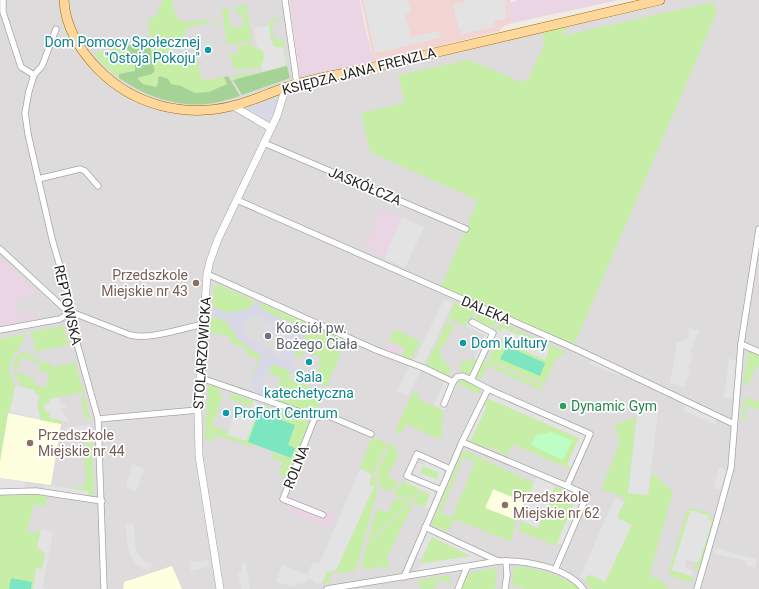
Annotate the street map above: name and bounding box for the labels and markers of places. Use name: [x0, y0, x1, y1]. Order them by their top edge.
place label: Dom Pomocy Społecznej "Ostoja Pokoju": [45, 34, 200, 66]
marker: Dom Pomocy Społecznej "Ostoja Pokoju": [203, 45, 213, 55]
place label: Przedszkole Miejskie nr 43: [101, 267, 188, 299]
marker: Przedszkole Miejskie nr 43: [191, 278, 201, 288]
place label: Kościół pw. Bożego Ciała: [276, 320, 358, 352]
marker: Kościół pw. Bożego Ciała: [263, 331, 273, 341]
place label: Dom Kultury: [471, 335, 548, 351]
marker: Dom Kultury: [458, 338, 468, 348]
marker: Sala katechetyczna: [304, 357, 314, 367]
place label: Sala katechetyczna: [264, 369, 354, 401]
place label: Dynamic Gym: [571, 398, 657, 414]
marker: Dynamic Gym: [558, 401, 568, 411]
place label: ProFort Centrum: [234, 405, 338, 421]
marker: ProFort Centrum: [221, 408, 231, 418]
place label: Przedszkole Miejskie nr 44: [38, 427, 125, 459]
marker: Przedszkole Miejskie nr 44: [25, 438, 35, 448]
place label: Przedszkole Miejskie nr 62: [513, 489, 600, 521]
marker: Przedszkole Miejskie nr 62: [500, 500, 510, 510]

